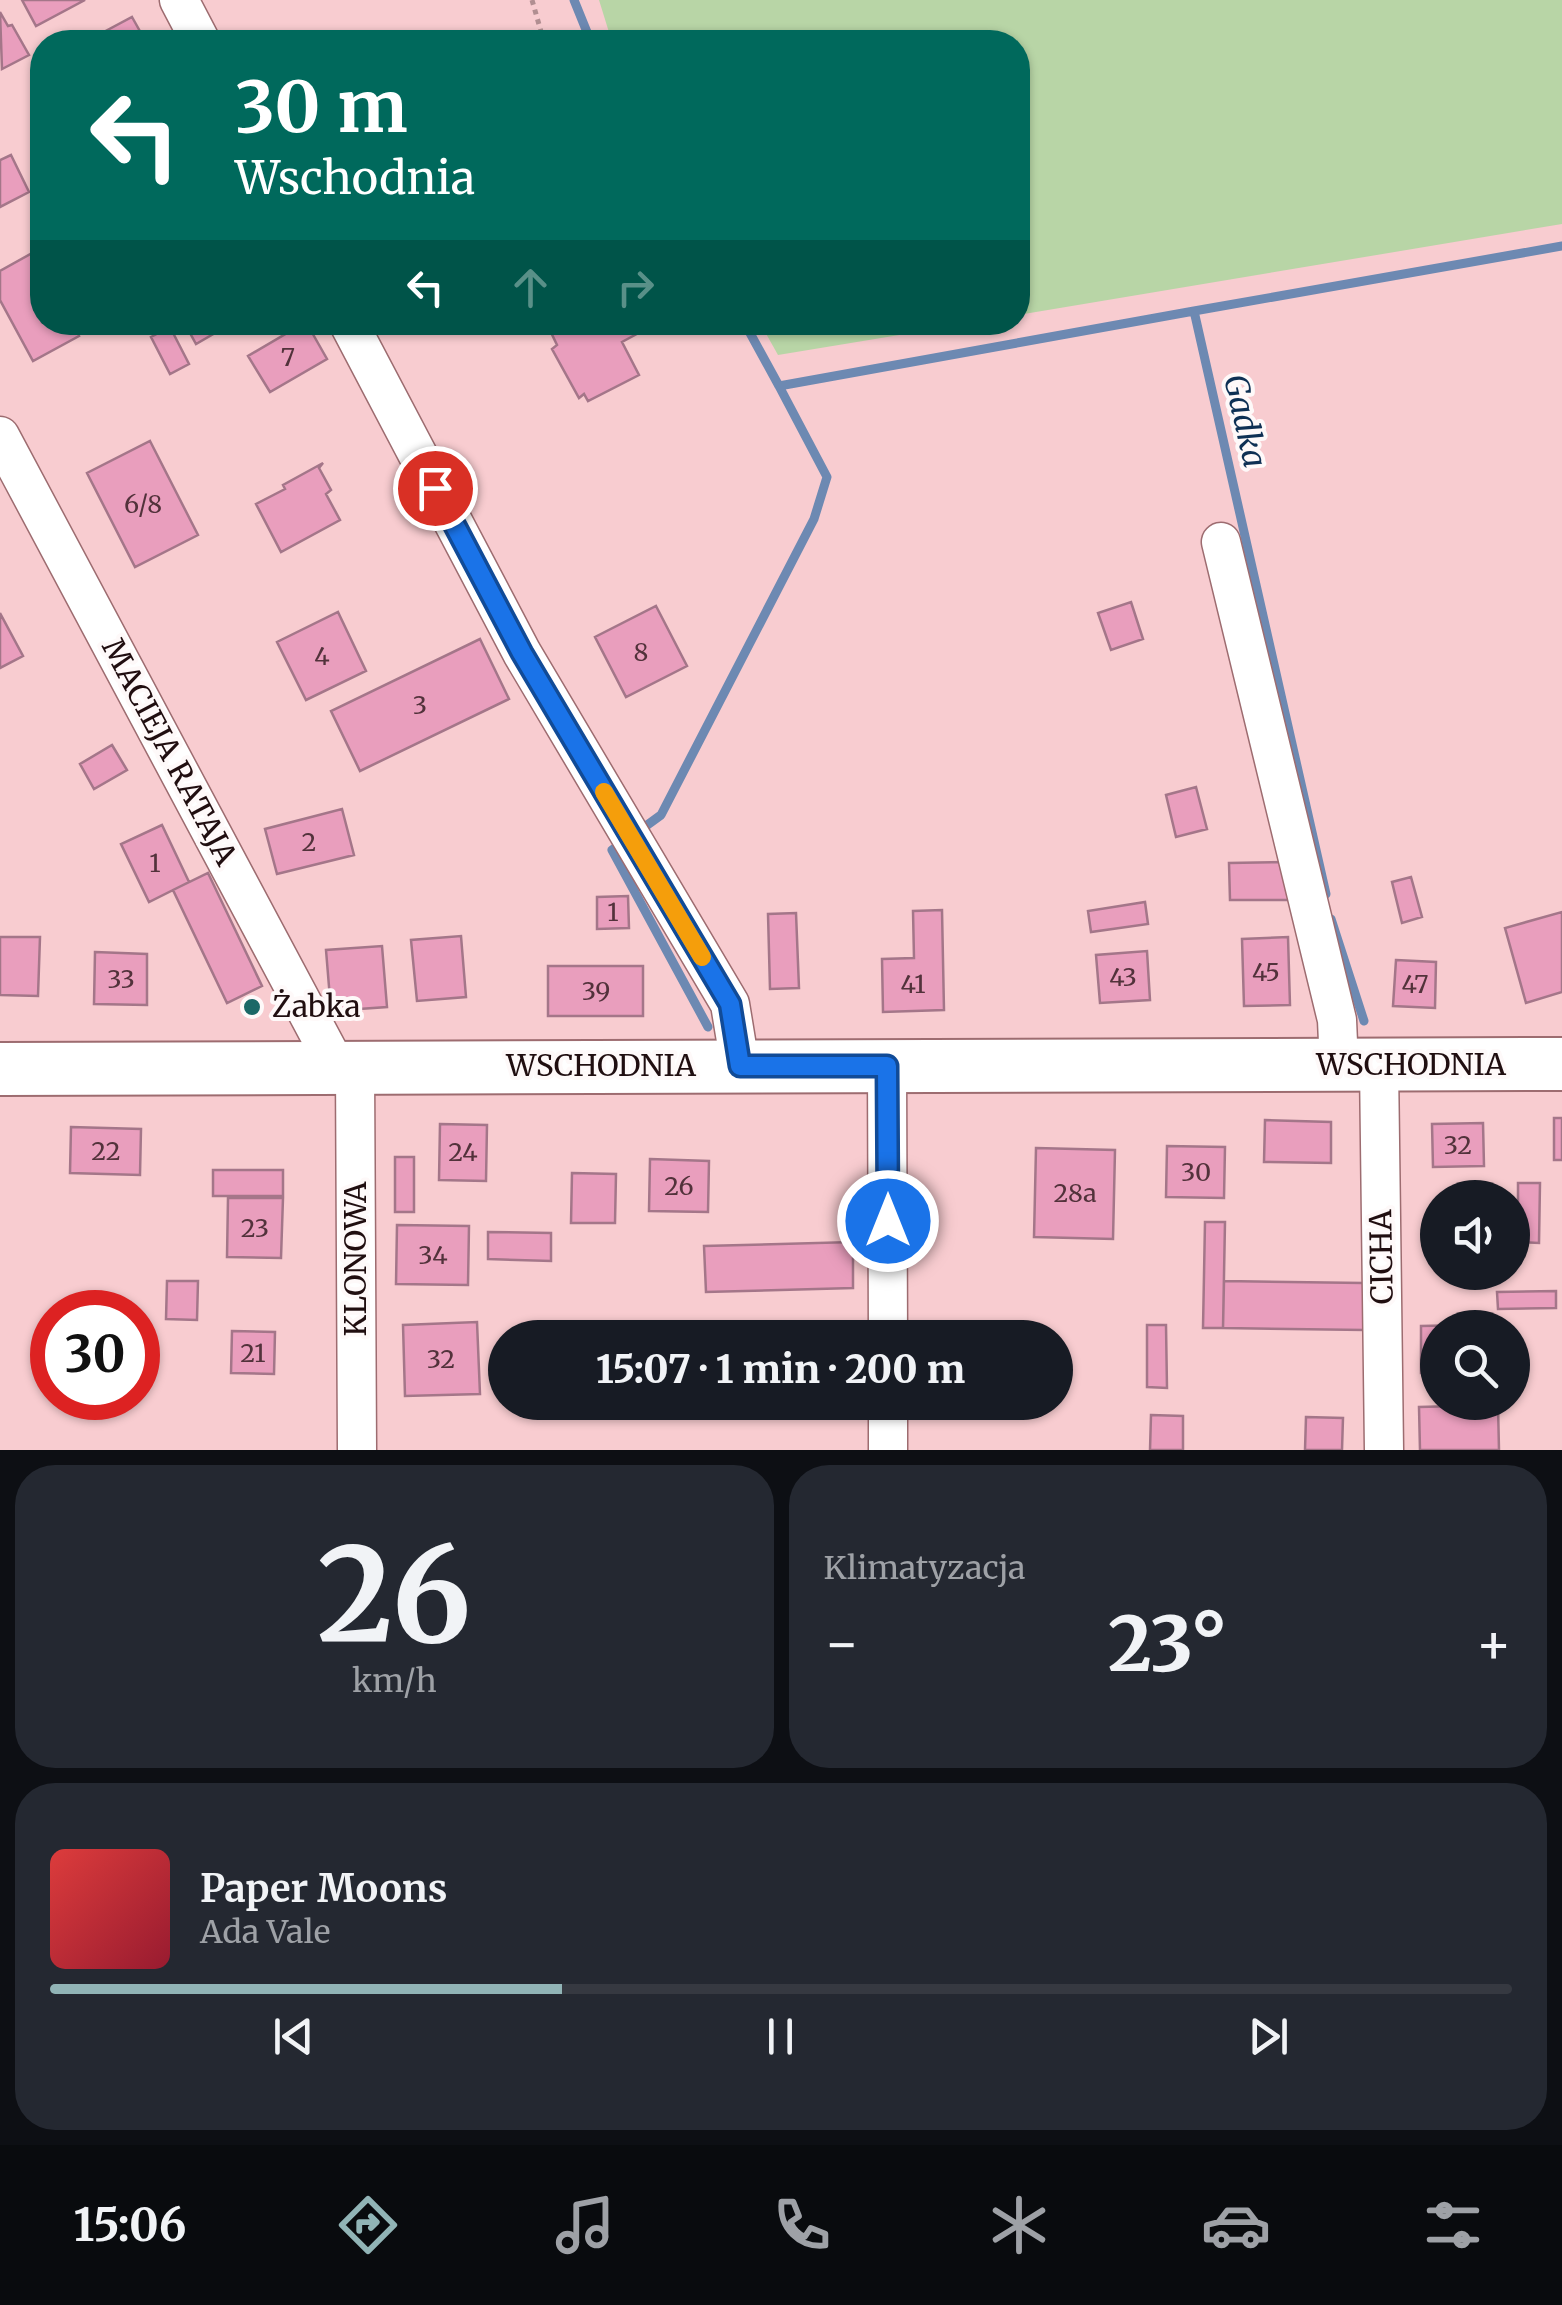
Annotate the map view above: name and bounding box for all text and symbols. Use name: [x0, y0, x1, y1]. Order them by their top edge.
text: 30 m: [235, 63, 408, 151]
icon: left: [70, 70, 200, 200]
text: Wschodnia: [235, 150, 475, 206]
icon: left: [398, 260, 453, 315]
icon: ahead: [503, 260, 558, 315]
icon: right: [608, 260, 663, 315]
house number: 7: [281, 341, 295, 373]
water label: Gadka: [1215, 371, 1275, 471]
pin: [393, 446, 478, 531]
icon: arrive: [408, 461, 463, 516]
house number: 6/8: [124, 488, 162, 520]
street label: MACIEJA RATAJA: [94, 632, 246, 872]
house number: 8: [634, 636, 648, 668]
house number: 4: [314, 640, 330, 672]
house number: 3: [413, 689, 427, 721]
house number: 2: [302, 826, 316, 858]
house number: 1: [149, 847, 161, 879]
house number: 1: [607, 896, 619, 928]
house number: 45: [1252, 956, 1280, 988]
house number: 43: [1109, 961, 1137, 993]
house number: 33: [107, 963, 135, 995]
house number: 41: [901, 968, 925, 1000]
house number: 47: [1401, 968, 1429, 1000]
house number: 39: [582, 975, 610, 1007]
place label: Żabka: [272, 987, 361, 1025]
marker: Żabka: [241, 996, 263, 1018]
street label: WSCHODNIA: [1315, 1045, 1507, 1083]
street label: WSCHODNIA: [505, 1046, 697, 1084]
house number: 32: [1444, 1129, 1472, 1161]
house number: 22: [91, 1135, 121, 1167]
house number: 24: [448, 1136, 478, 1168]
house number: 30: [1181, 1156, 1211, 1188]
position arrow: [836, 1169, 940, 1273]
house number: 26: [664, 1170, 694, 1202]
house number: 28a: [1053, 1177, 1097, 1209]
map controls: [1420, 1180, 1530, 1420]
button: sound: [1420, 1180, 1530, 1290]
street label: KLONOWA: [336, 1181, 374, 1336]
street label: CICHA: [1361, 1208, 1401, 1305]
house number: 23: [241, 1212, 269, 1244]
house number: 34: [418, 1239, 448, 1271]
speed limit sign: 30: [30, 1290, 160, 1420]
button: search: [1420, 1310, 1530, 1420]
house number: 21: [240, 1337, 266, 1369]
house number: 32: [427, 1343, 455, 1375]
text: 15:07 · 1 min · 200 m: [596, 1346, 965, 1393]
text: 26: [317, 1514, 471, 1677]
text: Klimatyzacja: [824, 1548, 1025, 1588]
text: 23°: [1108, 1597, 1228, 1691]
text: −: [824, 1609, 860, 1678]
text: +: [1475, 1609, 1512, 1678]
text: km/h: [352, 1661, 437, 1701]
text: Paper Moons: [200, 1865, 447, 1912]
text: Ada Vale: [200, 1912, 330, 1952]
icon: previous: [266, 2009, 321, 2064]
icon: pause: [753, 2009, 808, 2064]
icon: next: [1241, 2009, 1296, 2064]
icon: directions: [333, 2190, 403, 2260]
icon: music: [550, 2190, 620, 2260]
icon: phone: [767, 2190, 837, 2260]
icon: climate: [984, 2190, 1054, 2260]
icon: car: [1201, 2190, 1271, 2260]
icon: filters: [1418, 2190, 1488, 2260]
text: 15:06: [74, 2197, 186, 2253]

